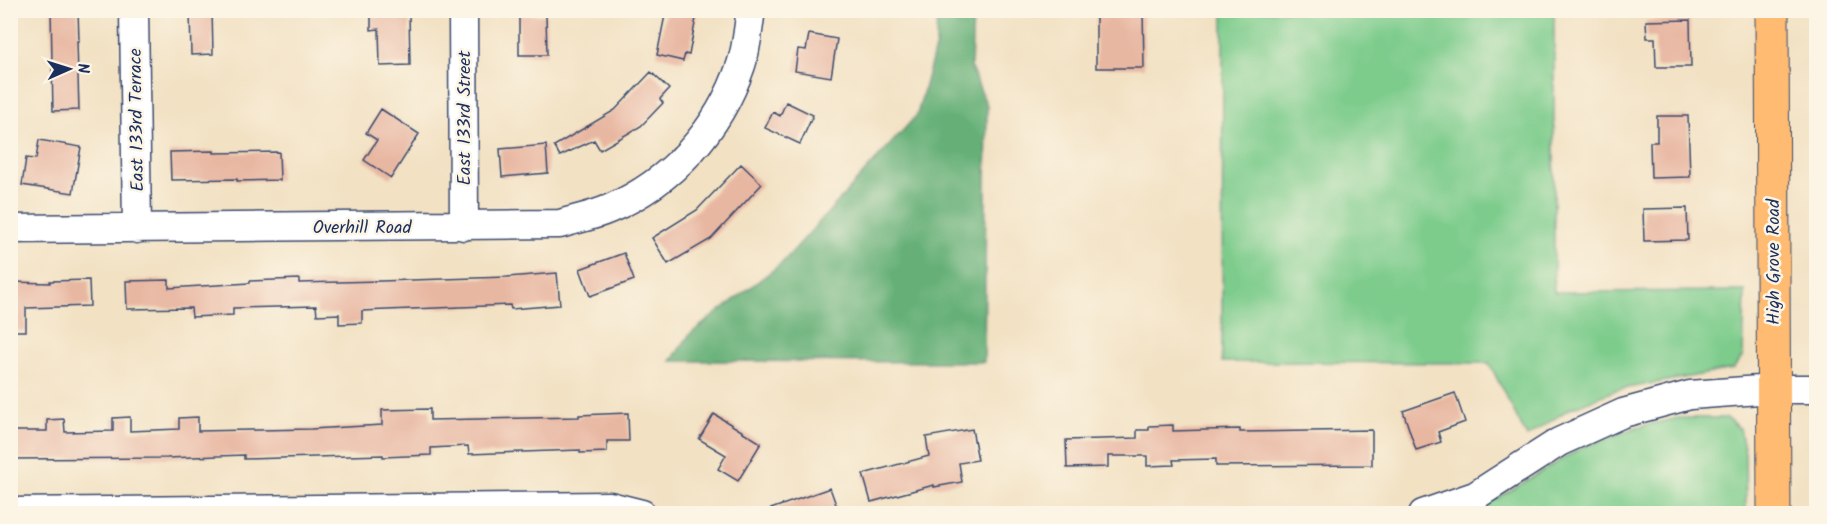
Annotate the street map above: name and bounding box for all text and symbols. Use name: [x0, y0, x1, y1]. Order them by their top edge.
north arrow: [39, 39, 99, 99]
street label: East 133rd Terrace: [122, 48, 153, 192]
street label: East 133rd Street: [451, 50, 480, 185]
text: N: [70, 63, 95, 74]
street label: High Grove Road: [1760, 198, 1789, 325]
street label: Overhill Road: [313, 214, 412, 243]

